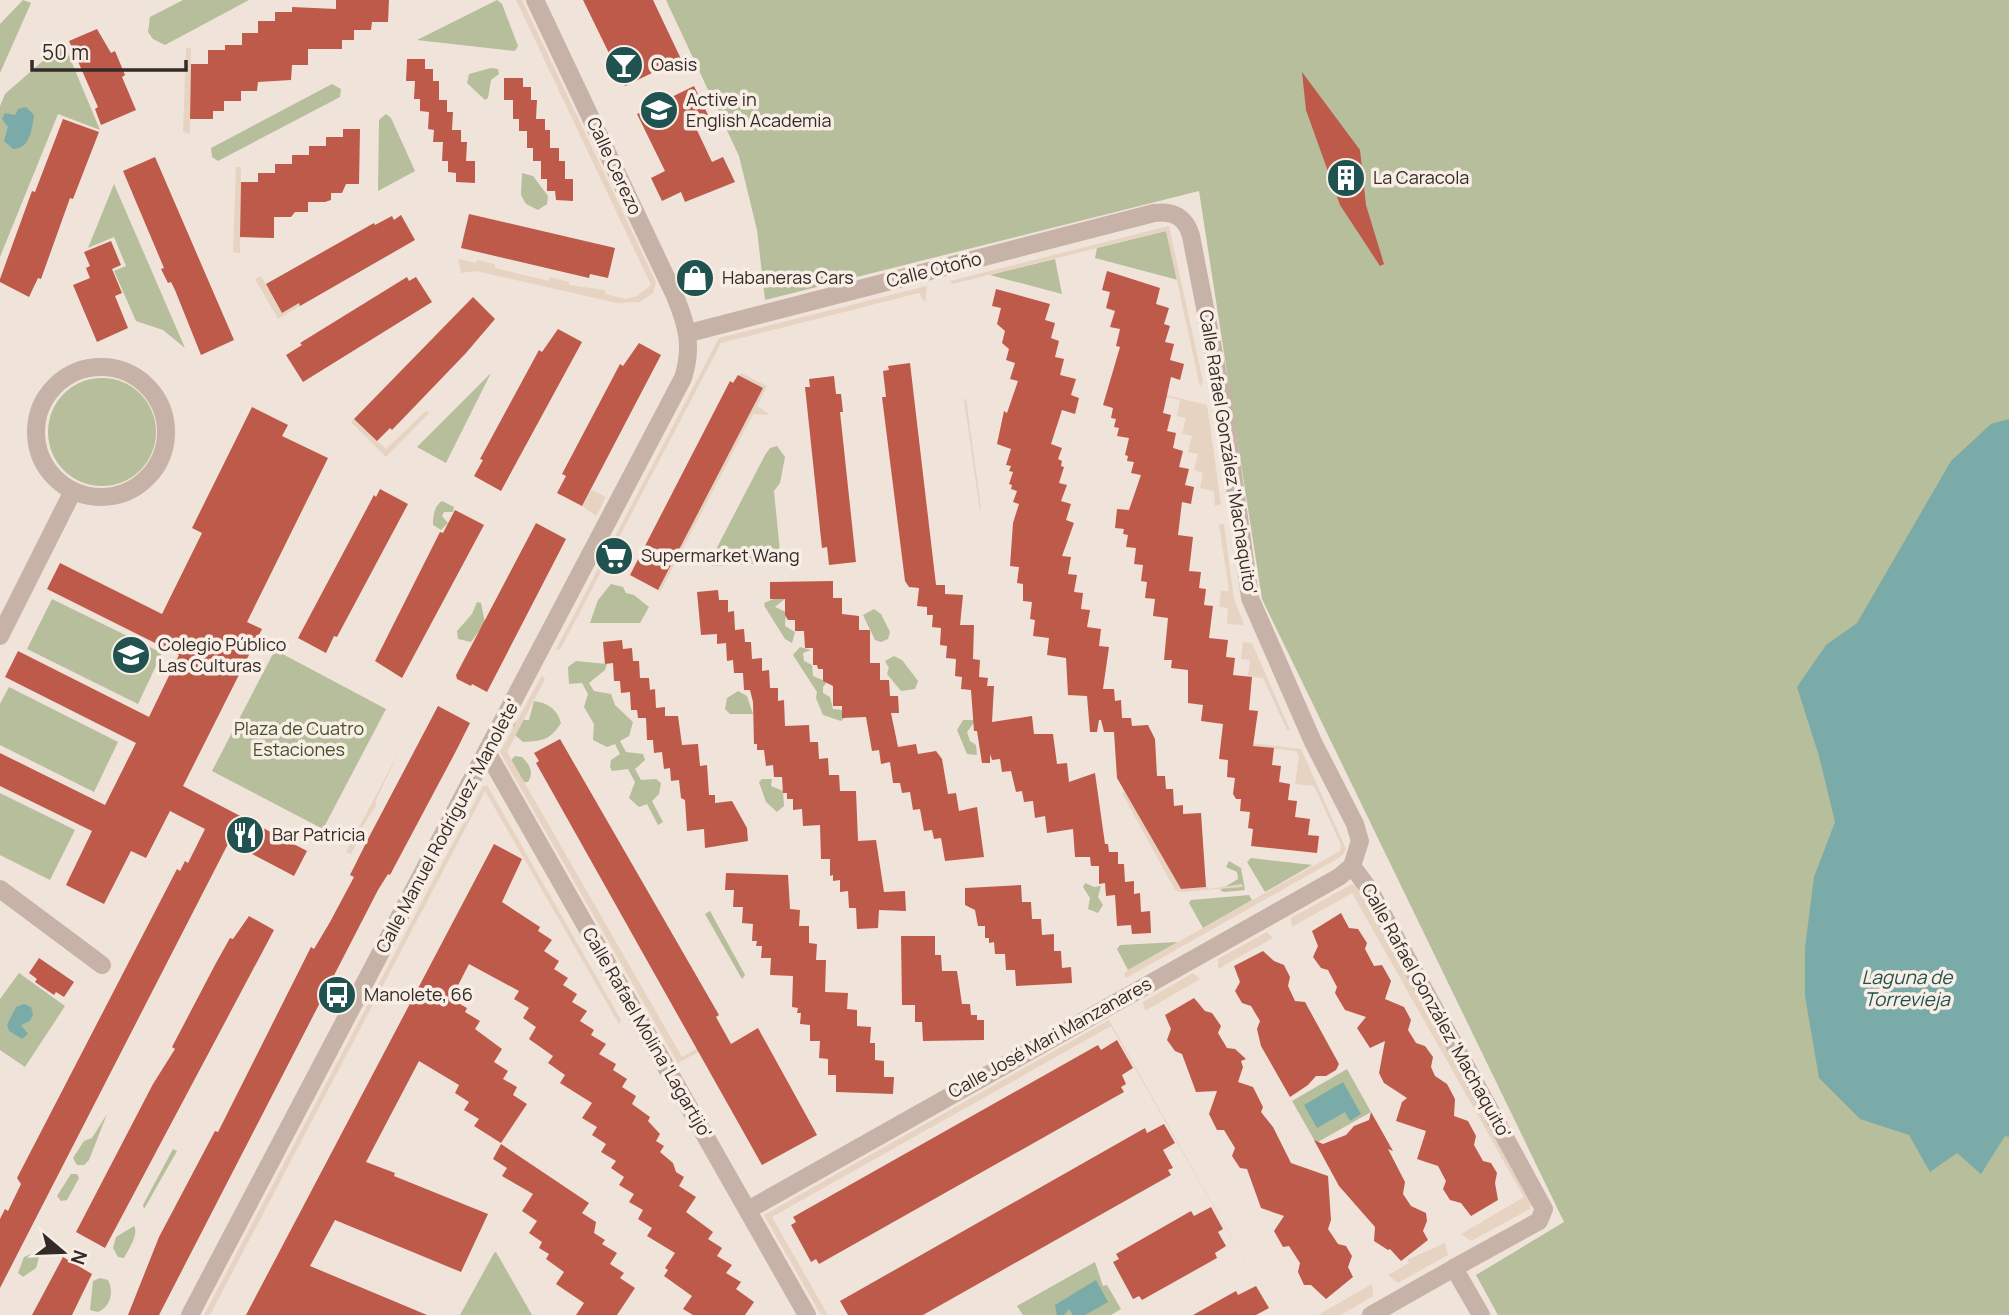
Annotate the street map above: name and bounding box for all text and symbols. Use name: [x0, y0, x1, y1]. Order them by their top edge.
scale bar: [32, 28, 186, 72]
text: 50 m: [42, 38, 89, 66]
bar icon: Oasis: [603, 44, 645, 86]
place label: Oasis: [651, 52, 697, 76]
place label: Active in English Academia: [686, 87, 831, 132]
school or university icon: Active in English Academia: [638, 89, 680, 131]
street label: Calle Cerezo: [582, 113, 648, 218]
building icon: La Caracola: [1325, 157, 1367, 199]
place label: La Caracola: [1373, 165, 1469, 189]
street label: Calle Otoño: [884, 246, 984, 292]
shop icon: Habaneras Cars: [674, 257, 716, 299]
place label: Habaneras Cars: [722, 265, 854, 289]
street label: Calle Rafael González 'Machaquito': [1195, 308, 1263, 596]
supermarket icon: Supermarket Wang: [593, 535, 635, 577]
place label: Supermarket Wang: [641, 543, 800, 567]
place label: Colegio Público Las Culturas: [158, 632, 286, 677]
school or university icon: Colegio Público Las Culturas: [110, 634, 152, 676]
street label: Calle Manuel Rodríguez 'Manolete': [370, 694, 525, 957]
park label: Plaza de Cuatro Estaciones: [234, 716, 364, 761]
restaurant icon: Bar Patricia: [224, 814, 266, 856]
place label: Bar Patricia: [272, 822, 365, 846]
street label: Calle Rafael González 'Machaquito': [1357, 879, 1517, 1142]
street label: Calle Rafael Molina 'Lagartijo': [578, 923, 718, 1142]
water label: Laguna de Torrevieja: [1862, 964, 1954, 1012]
street label: Calle José Mari Manzanares: [944, 971, 1156, 1103]
bus stop icon: Manolete, 66: [316, 974, 358, 1016]
place label: Manolete, 66: [364, 982, 473, 1006]
north arrow: [28, 1217, 98, 1287]
text: N: [65, 1247, 94, 1268]

